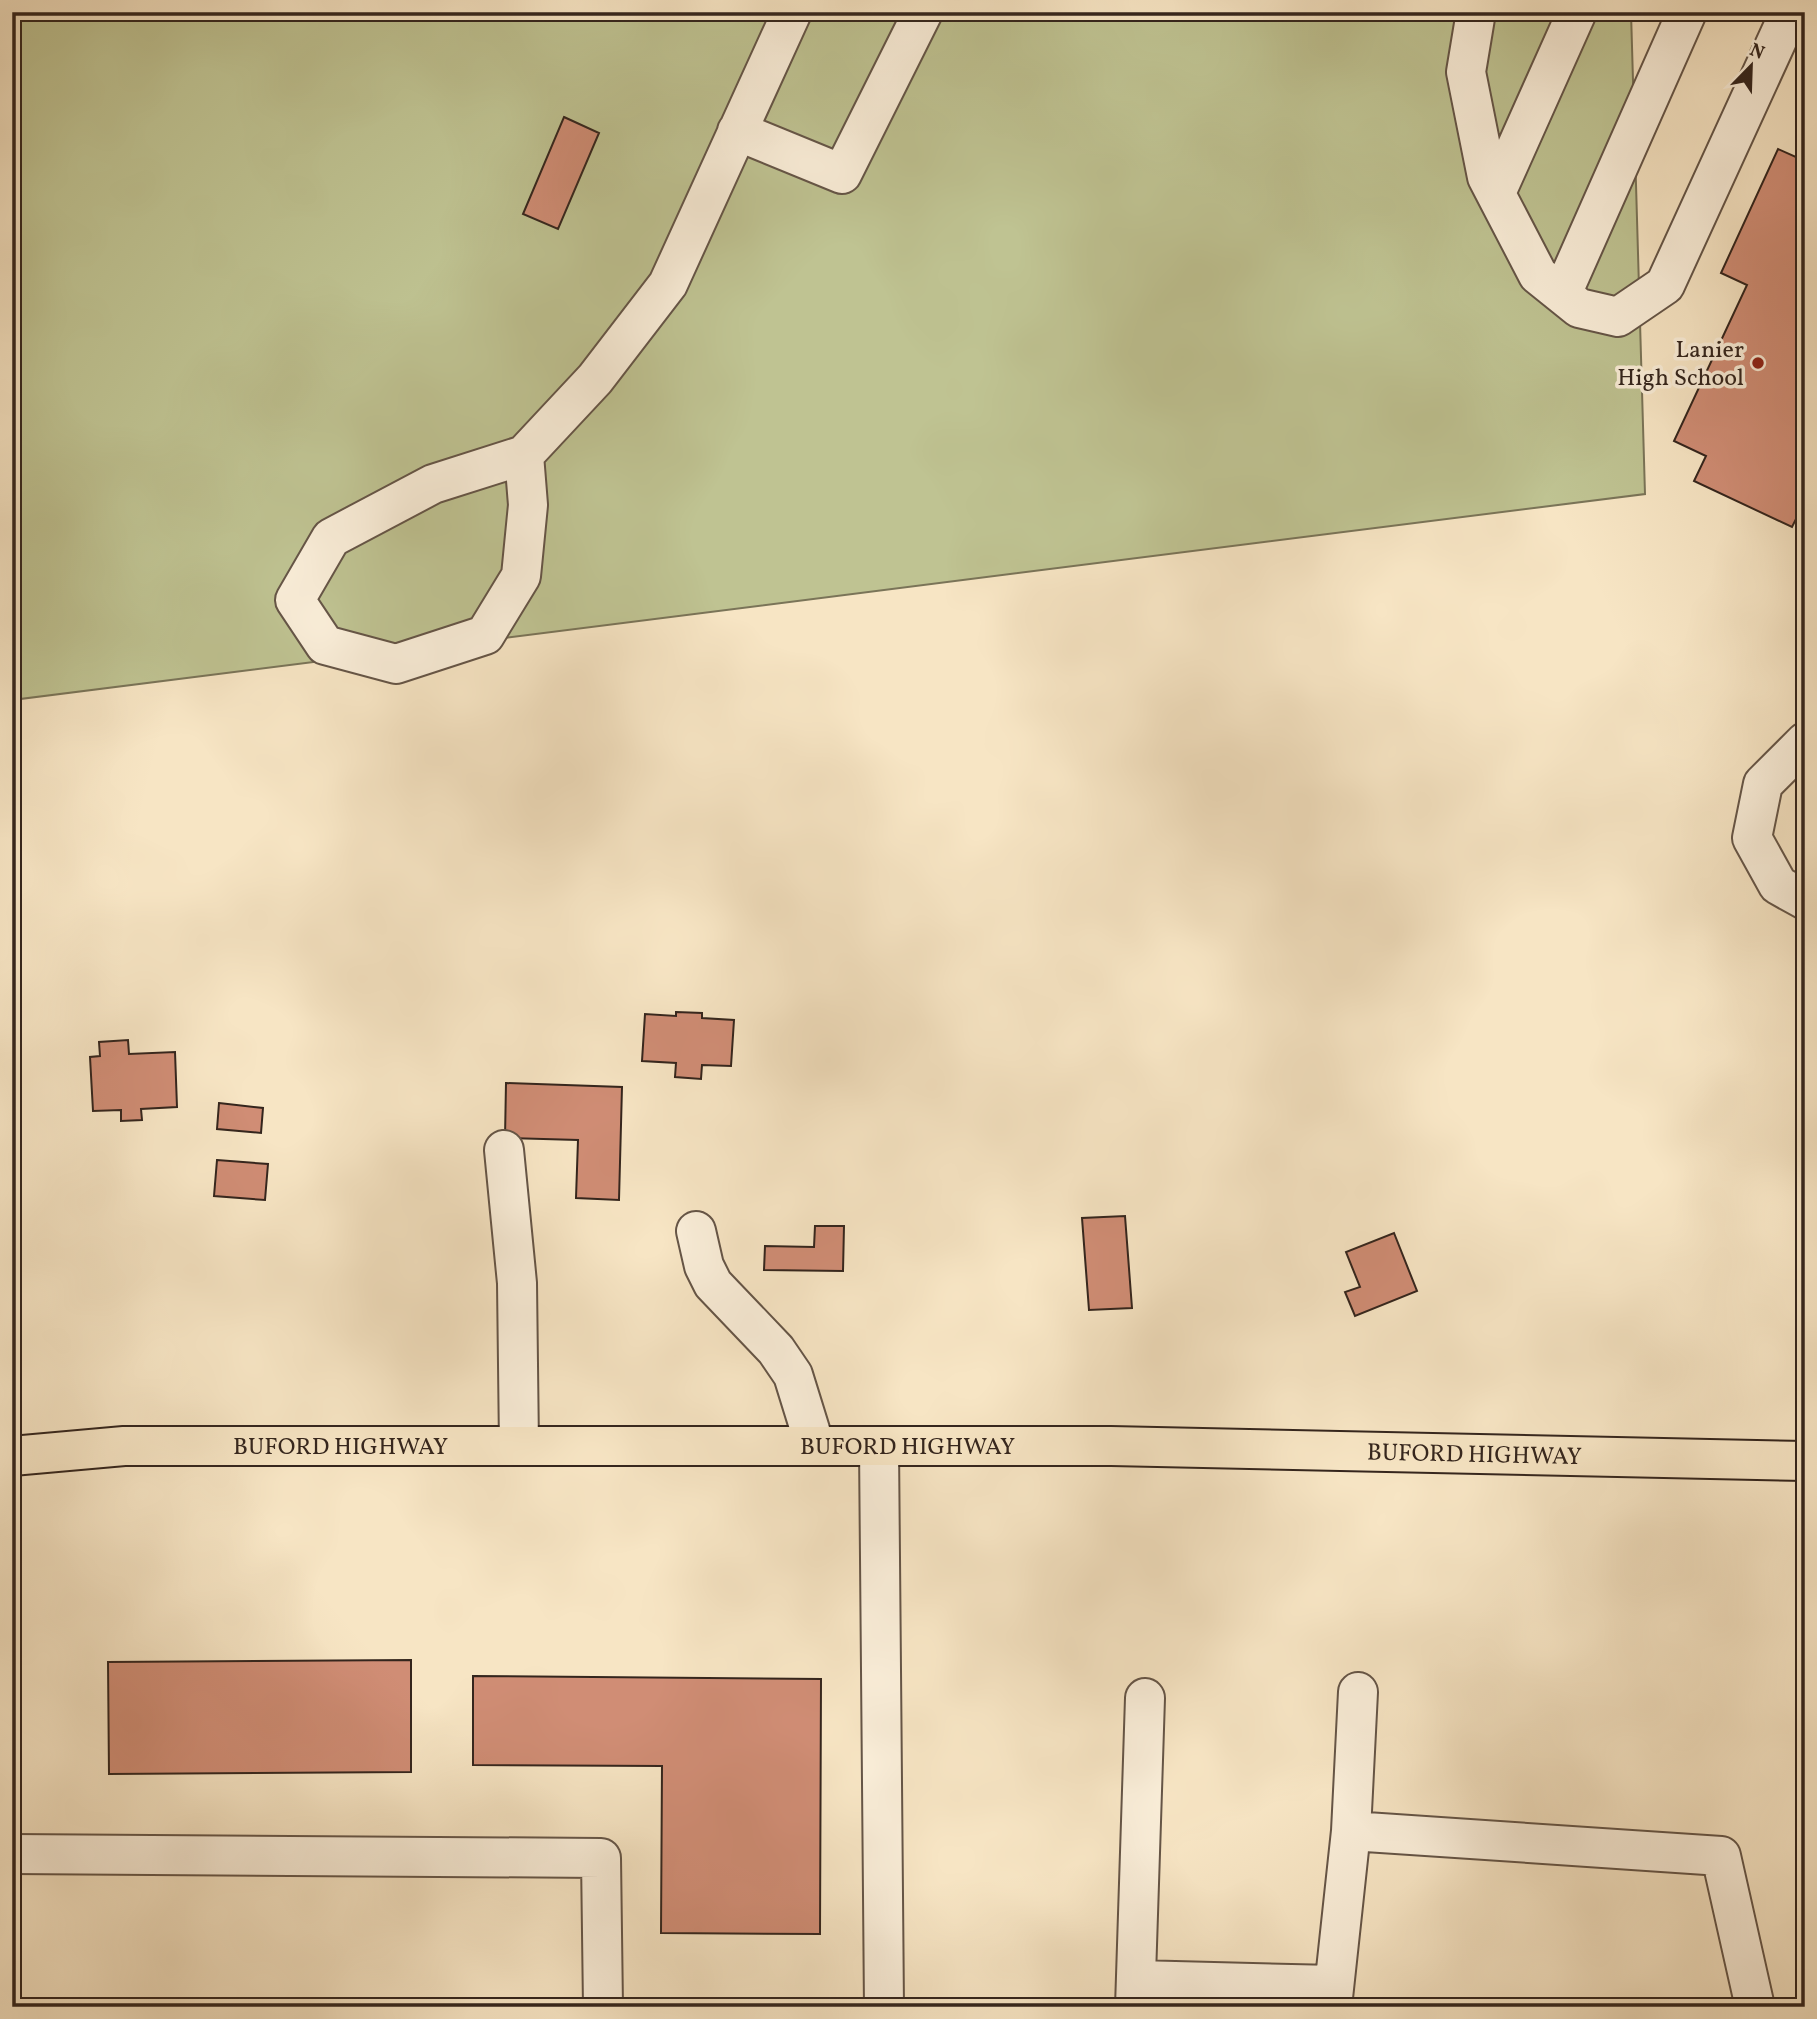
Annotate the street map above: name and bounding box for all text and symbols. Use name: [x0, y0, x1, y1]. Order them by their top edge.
north arrow: [1716, 32, 1786, 102]
text: N: [1745, 38, 1768, 67]
place label: Lanier High School: [1617, 334, 1744, 396]
marker: Lanier High School: [1750, 355, 1766, 371]
street label: BUFORD HIGHWAY: [233, 1431, 448, 1465]
street label: BUFORD HIGHWAY: [800, 1431, 1015, 1465]
street label: BUFORD HIGHWAY: [1367, 1437, 1582, 1475]

